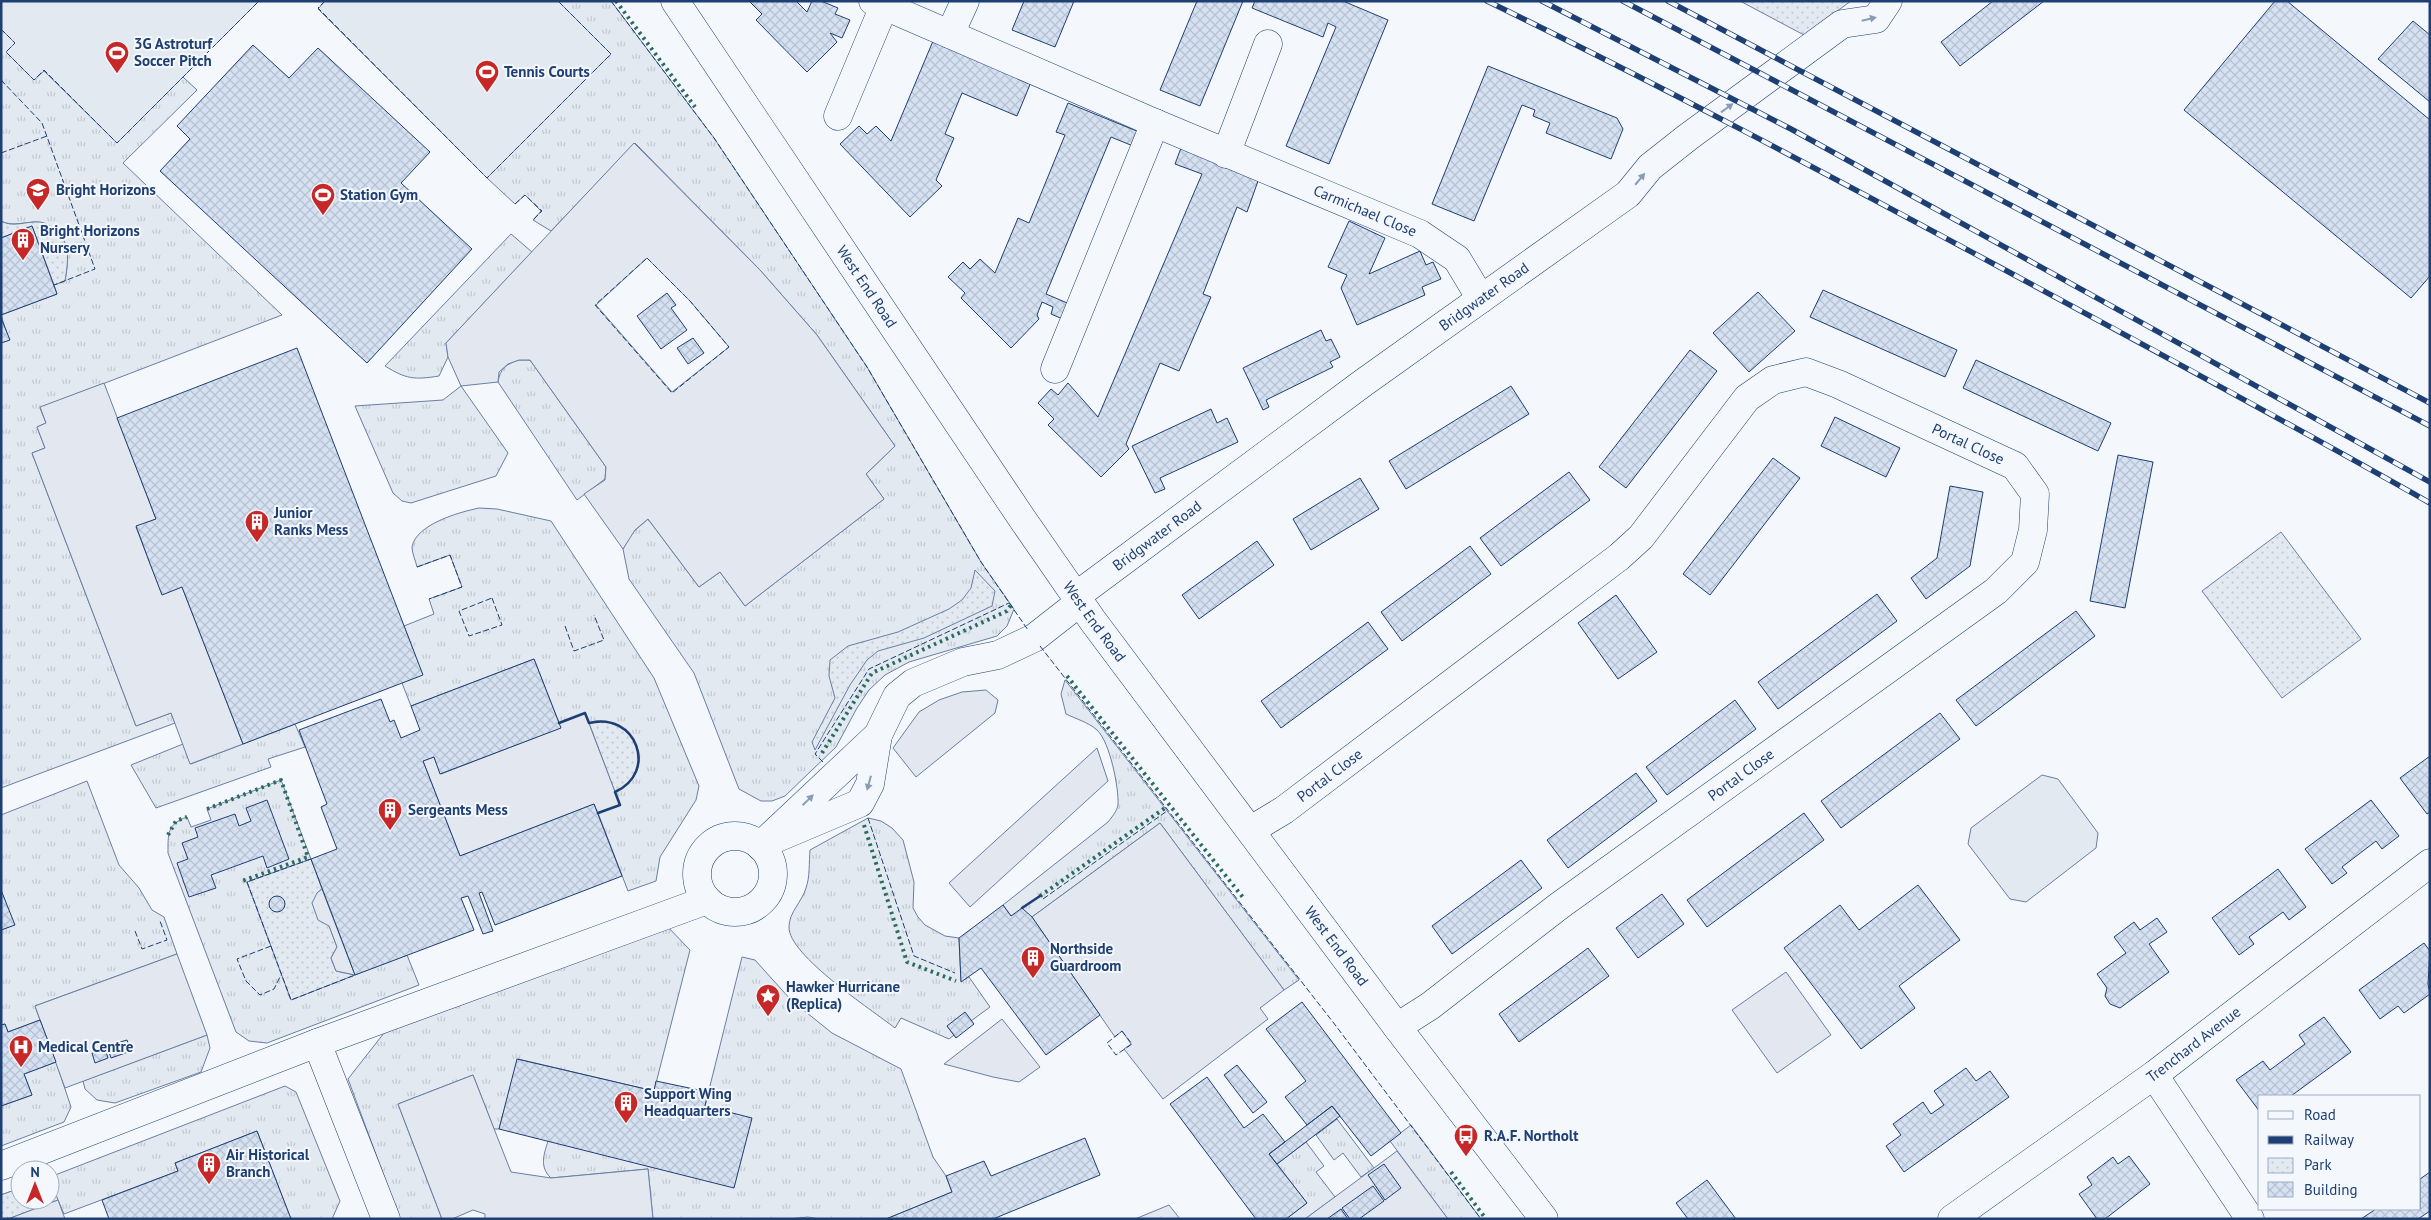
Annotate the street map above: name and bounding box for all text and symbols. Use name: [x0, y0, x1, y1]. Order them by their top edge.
one-way arrow: [1861, 15, 1877, 23]
place label: 3G Astroturf Soccer Pitch: [134, 34, 213, 70]
sports icon: 3G Astroturf Soccer Pitch: [104, 40, 130, 74]
sports icon: Tennis Courts: [474, 59, 500, 93]
place label: Tennis Courts: [504, 62, 590, 81]
one-way arrow: [1720, 103, 1734, 113]
one-way arrow: [1635, 173, 1646, 186]
school or university icon: Bright Horizons: [25, 177, 51, 211]
place label: Bright Horizons: [56, 180, 156, 199]
street label: Carmichael Close: [1311, 180, 1420, 241]
sports icon: Station Gym: [310, 182, 336, 216]
place label: Station Gym: [340, 185, 418, 204]
place label: Bright Horizons Nursery: [40, 221, 140, 257]
building icon: Bright Horizons Nursery: [10, 227, 36, 261]
street label: West End Road: [833, 242, 901, 331]
street label: Bridgwater Road: [1435, 258, 1532, 335]
street label: Portal Close: [1929, 419, 2007, 469]
street label: Bridgwater Road: [1109, 496, 1205, 575]
place label: Junior Ranks Mess: [273, 503, 348, 539]
building icon: Junior Ranks Mess: [244, 509, 270, 543]
street label: West End Road: [1059, 577, 1130, 665]
street label: Portal Close: [1293, 744, 1366, 806]
street label: Portal Close: [1704, 744, 1778, 805]
one-way arrow: [865, 775, 873, 790]
one-way arrow: [802, 794, 814, 806]
building icon: Sergeants Mess: [377, 797, 403, 831]
place label: Sergeants Mess: [408, 800, 508, 819]
street label: West End Road: [1301, 902, 1373, 990]
place label: Northside Guardroom: [1050, 939, 1121, 975]
building icon: Northside Guardroom: [1020, 945, 1046, 979]
place label: Hawker Hurricane (Replica): [786, 977, 900, 1013]
place icon: Hawker Hurricane (Replica): [755, 983, 781, 1017]
street label: Trenchard Avenue: [2143, 1002, 2244, 1086]
hospital icon: Medical Centre: [8, 1034, 34, 1068]
place label: Medical Centre: [38, 1037, 134, 1056]
place label: Support Wing Headquarters: [644, 1084, 732, 1120]
building icon: Support Wing Headquarters: [613, 1090, 639, 1124]
legend: [2258, 1095, 2421, 1210]
text: Road: [2304, 1105, 2336, 1124]
bus stop icon: R.A.F. Northolt: [1453, 1123, 1479, 1157]
place label: R.A.F. Northolt: [1484, 1126, 1579, 1145]
text: Railway: [2304, 1130, 2354, 1149]
place label: Air Historical Branch: [226, 1145, 310, 1181]
building icon: Air Historical Branch: [196, 1151, 222, 1185]
text: Park: [2304, 1155, 2332, 1174]
north arrow: [10, 1160, 60, 1210]
text: N: [30, 1163, 40, 1181]
text: Building: [2304, 1180, 2358, 1199]

